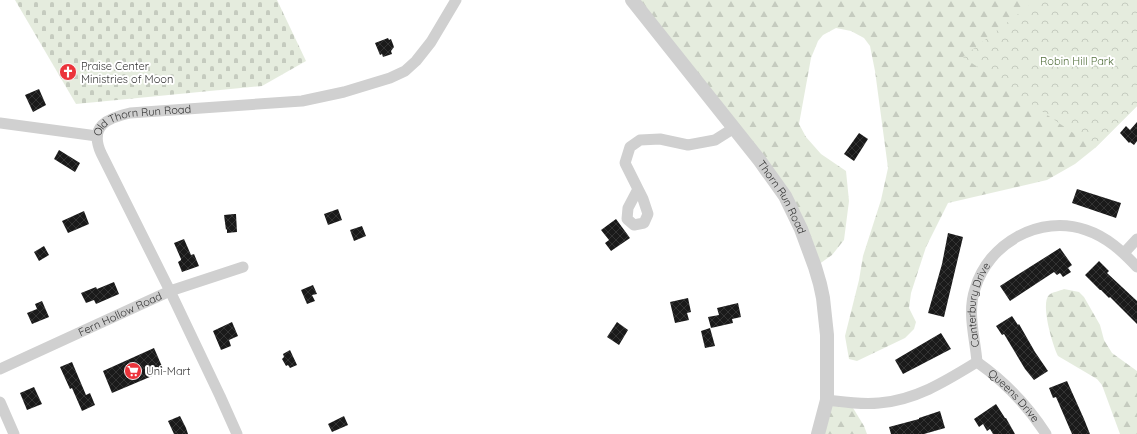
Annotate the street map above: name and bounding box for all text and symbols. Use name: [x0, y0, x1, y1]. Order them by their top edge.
park label: Robin Hill Park: [1040, 54, 1114, 68]
place label: Praise Center Ministries of Moon: [81, 59, 173, 86]
church icon: Praise Center Ministries of Moon: [58, 62, 78, 82]
street label: Old Thorn Run Road: [90, 102, 192, 138]
street label: Thorn Run Road: [755, 157, 809, 235]
street label: Canterbury Drive: [964, 260, 993, 348]
street label: Fern Hollow Road: [76, 289, 164, 339]
supermarket icon: Uni-Mart: [123, 361, 143, 381]
place label: Uni-Mart: [146, 364, 191, 378]
street label: Queens Drive: [985, 366, 1042, 425]

